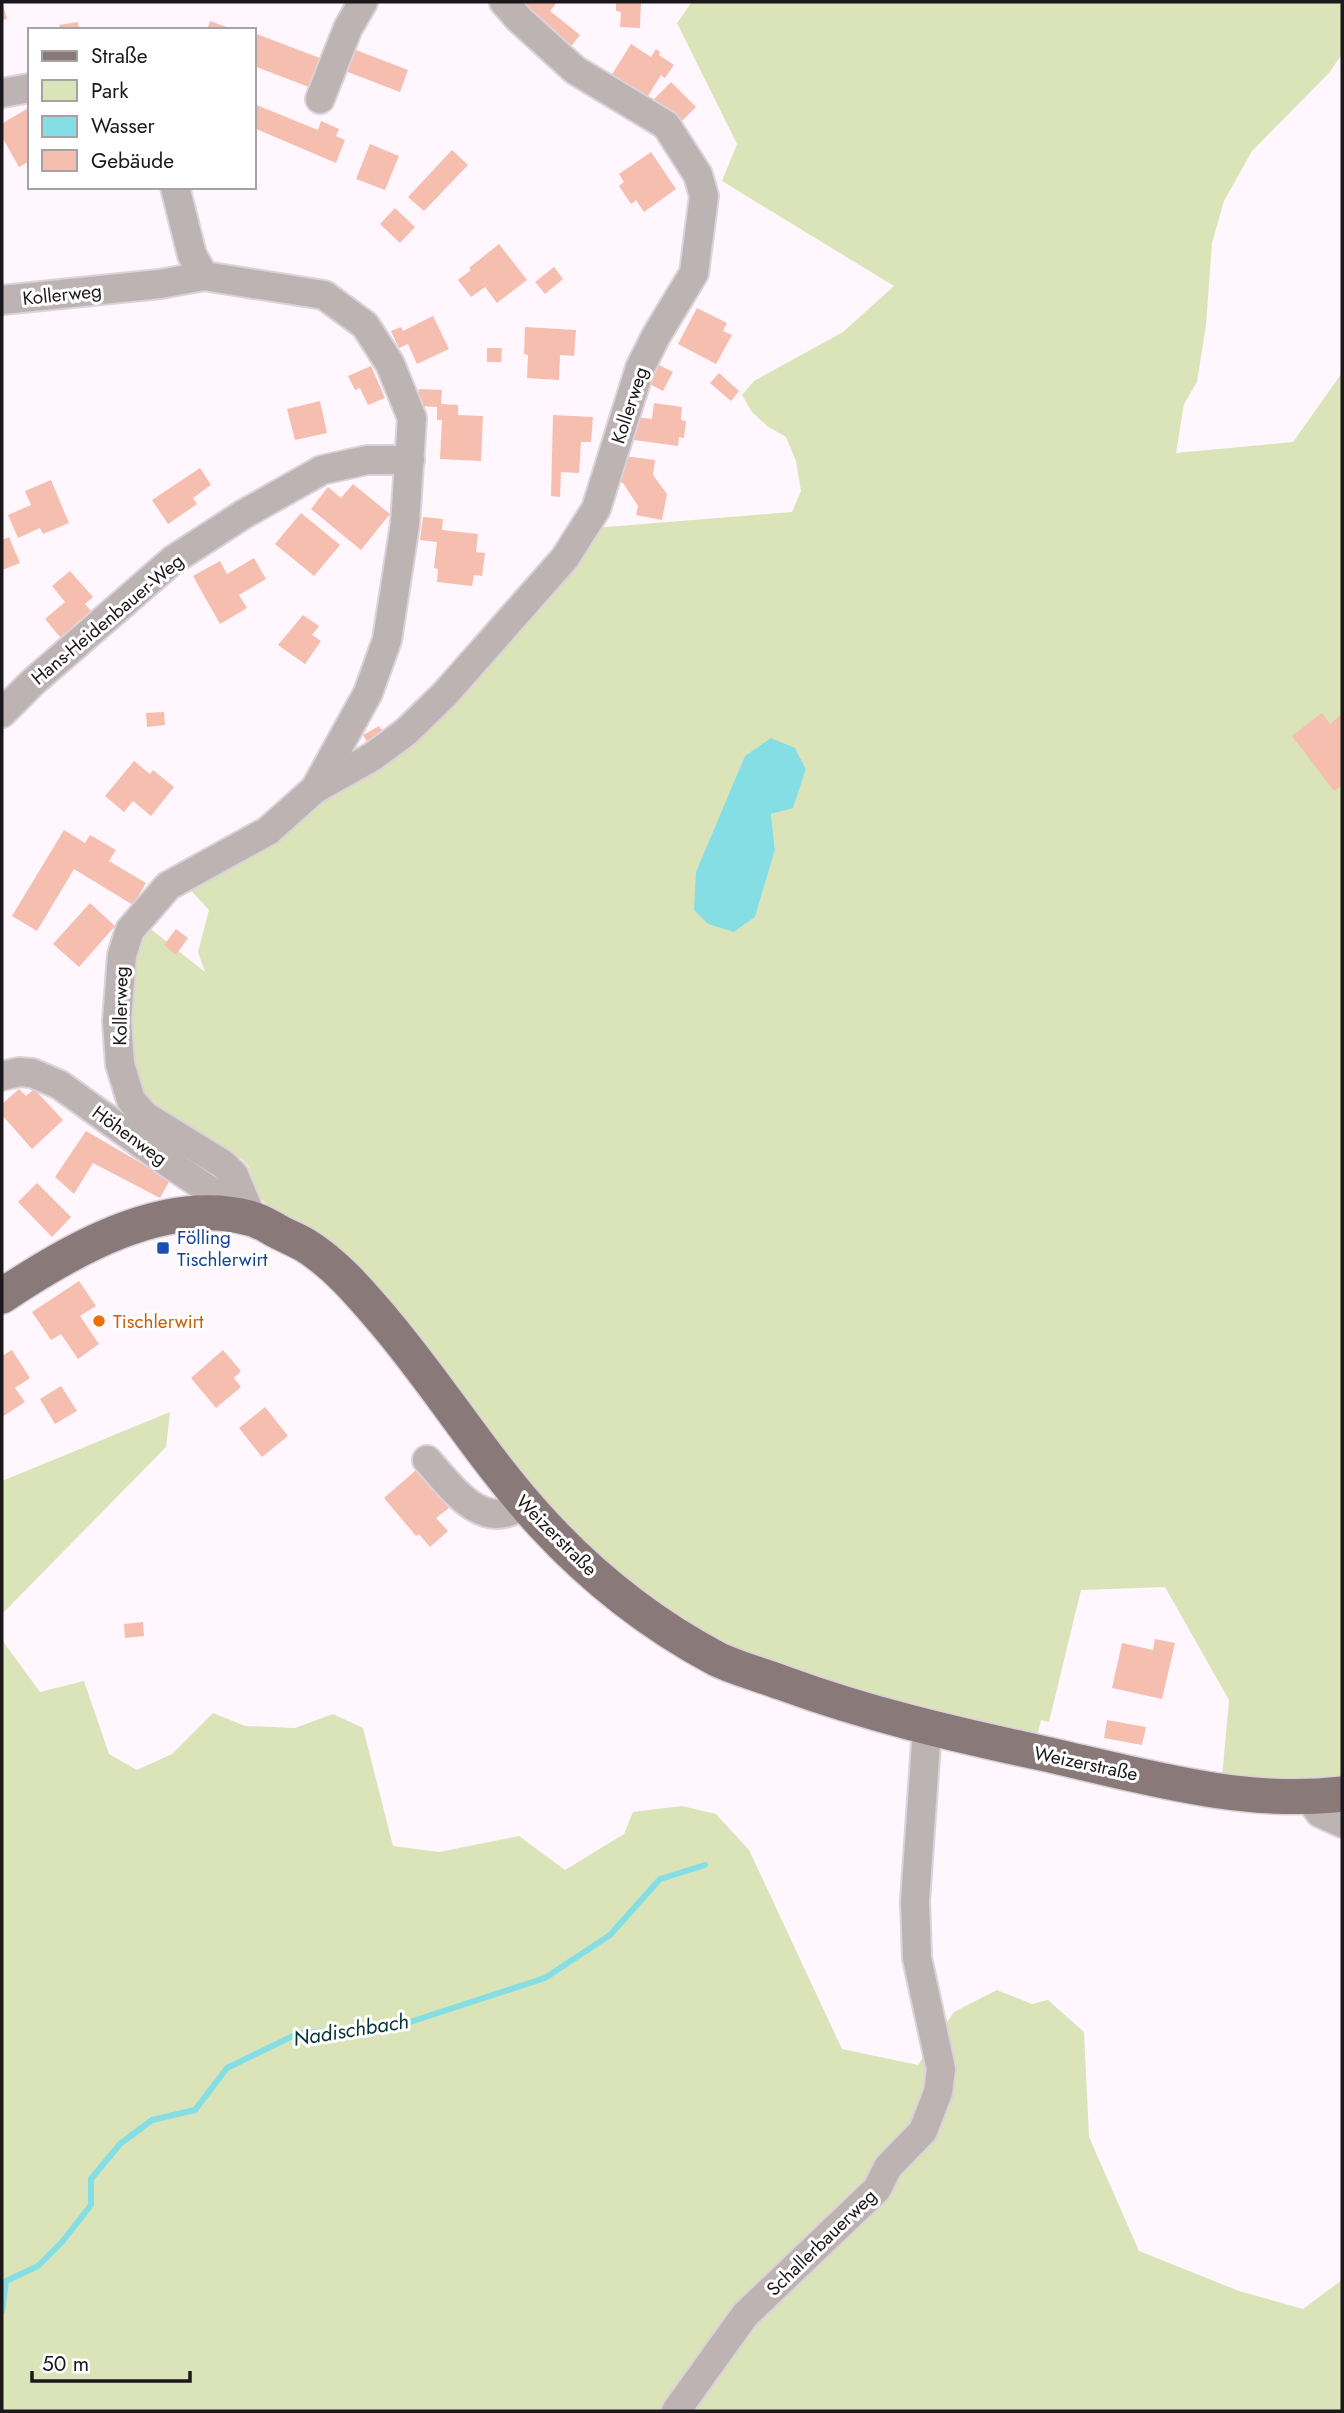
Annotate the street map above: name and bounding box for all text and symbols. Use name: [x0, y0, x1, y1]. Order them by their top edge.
legend: [28, 28, 256, 189]
text: Straße: [91, 41, 148, 71]
text: Park: [91, 76, 129, 106]
text: Wasser: [91, 111, 156, 141]
text: Gebäude: [91, 146, 174, 176]
street label: Kollerweg: [21, 277, 103, 312]
street label: Kollerweg: [604, 363, 655, 447]
street label: Hans-Heidenbauer-Weg: [25, 548, 189, 691]
street label: Kollerweg: [106, 966, 135, 1046]
street label: Höhenweg: [87, 1099, 173, 1172]
place label: Fölling Tischlerwirt: [177, 1224, 268, 1273]
marker: Fölling Tischlerwirt: [155, 1240, 171, 1256]
place label: Tischlerwirt: [113, 1308, 204, 1335]
marker: Tischlerwirt: [91, 1313, 107, 1329]
street label: Weizerstraße: [510, 1489, 604, 1582]
street label: Weizerstraße: [1032, 1739, 1140, 1788]
water label: Nadischbach: [291, 2006, 411, 2054]
street label: Schallerbauerweg: [760, 2183, 882, 2302]
scale bar: [32, 2340, 189, 2384]
text: 50 m: [42, 2349, 89, 2379]

